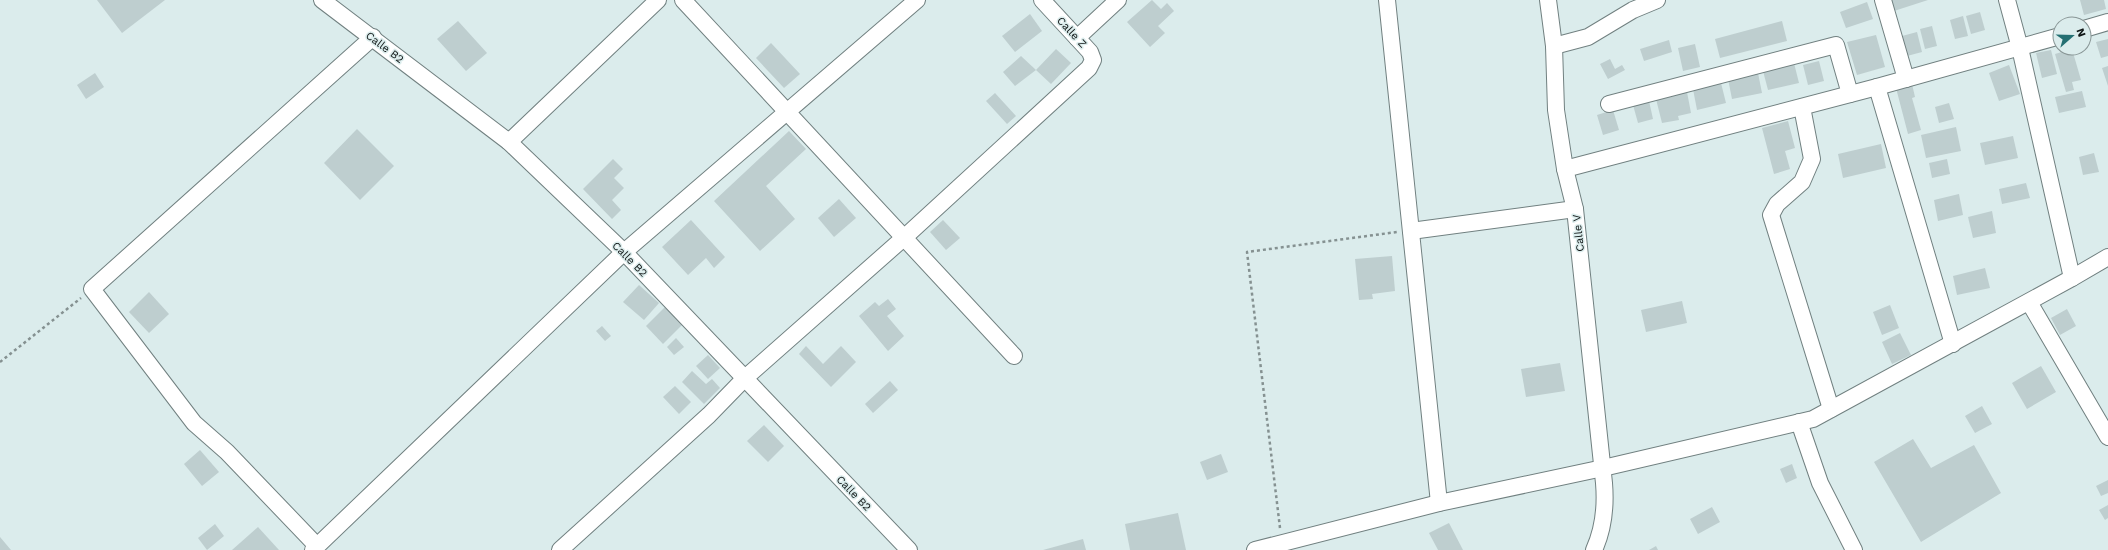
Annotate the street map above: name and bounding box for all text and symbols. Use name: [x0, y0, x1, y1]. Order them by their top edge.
street label: Calle Z: [1054, 14, 1089, 51]
north arrow: [2052, 16, 2092, 56]
text: N: [2073, 27, 2088, 39]
street label: Calle B2: [363, 29, 406, 66]
street label: Calle V: [1570, 214, 1587, 252]
street label: Calle B2: [609, 239, 650, 280]
street label: Calle B2: [834, 473, 874, 514]

